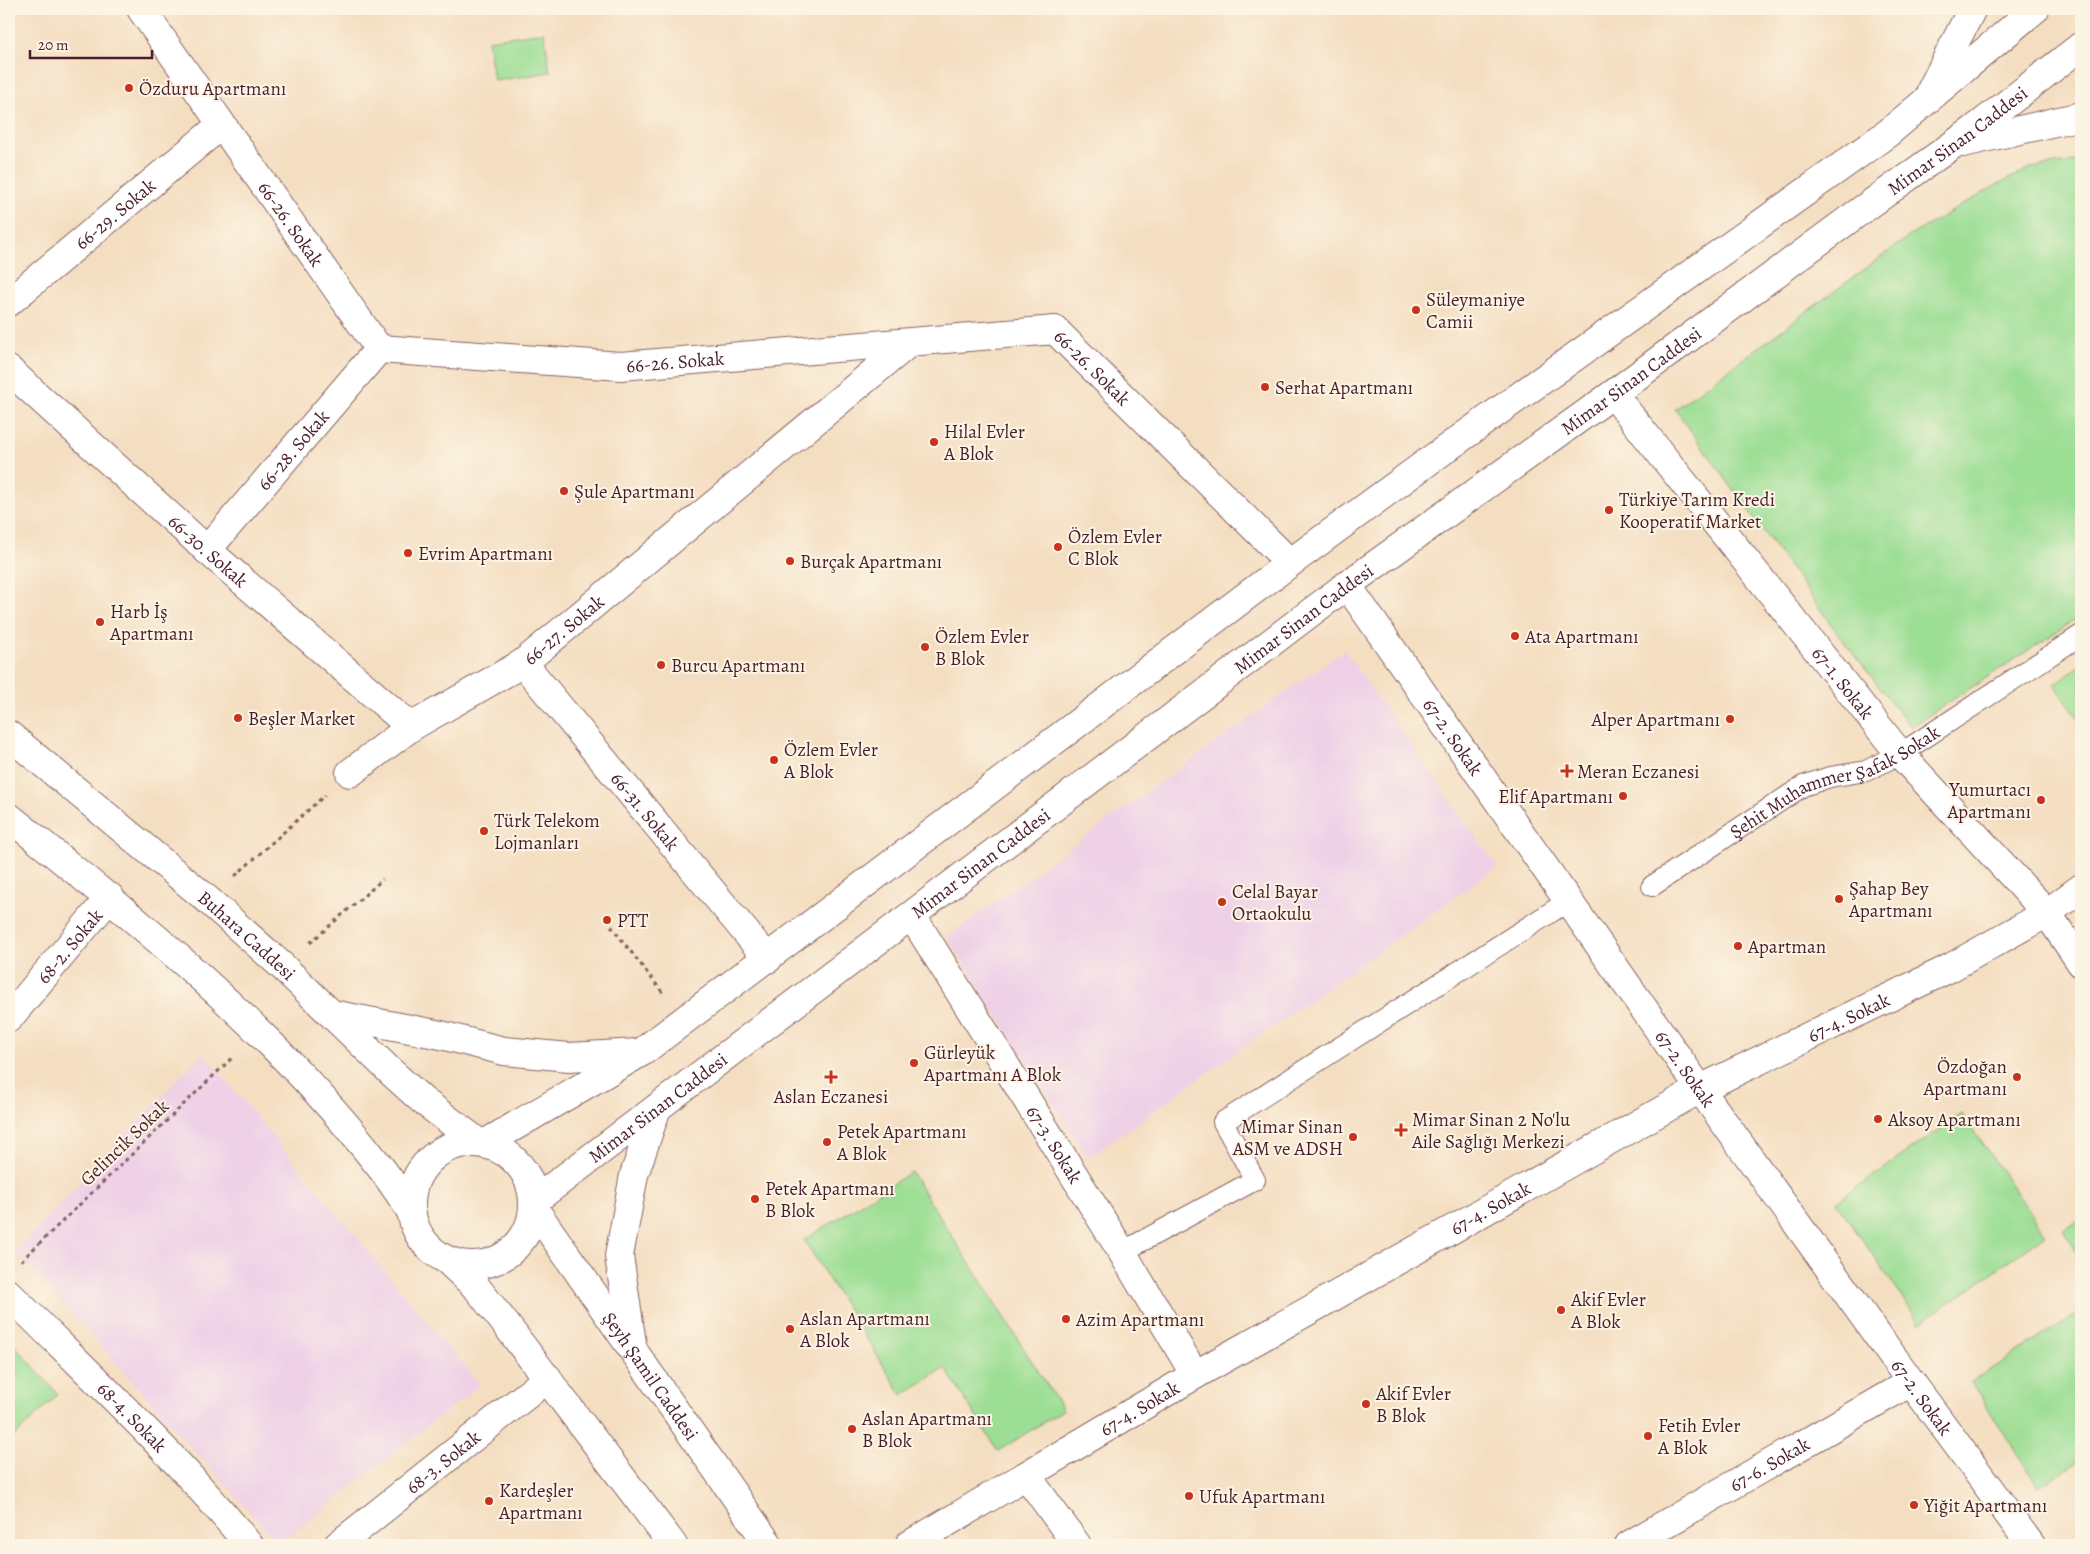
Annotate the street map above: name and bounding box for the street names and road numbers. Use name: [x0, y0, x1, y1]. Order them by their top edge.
street label: Mimar Sinan Caddesi: [1882, 81, 2033, 202]
street label: 66-29. Sokak: [70, 173, 162, 256]
street label: 66-26. Sokak: [252, 176, 330, 272]
street label: Mimar Sinan Caddesi: [1556, 321, 1707, 441]
street label: 66-26. Sokak: [1048, 324, 1136, 412]
street label: 66-26. Sokak: [625, 345, 726, 380]
street label: 66-28. Sokak: [252, 404, 336, 496]
street label: 66-30. Sokak: [162, 509, 254, 594]
street label: Mimar Sinan Caddesi: [1229, 558, 1379, 680]
street label: 66-27. Sokak: [518, 589, 610, 671]
street label: 67-1. Sokak: [1805, 641, 1880, 725]
street label: 67-2. Sokak: [1416, 693, 1489, 781]
street label: Şehit Muhammer Şafak Sokak: [1725, 719, 1945, 845]
street label: 66-31. Sokak: [604, 767, 685, 857]
street label: Mimar Sinan Caddesi: [906, 802, 1056, 925]
street label: Buhara Caddesi: [192, 885, 301, 986]
street label: 68-2. Sokak: [31, 903, 109, 989]
street label: 67-4. Sokak: [1803, 987, 1895, 1049]
street label: 67-2. Sokak: [1649, 1025, 1721, 1113]
street label: Mimar Sinan Caddesi: [583, 1047, 733, 1169]
street label: Gelincik Sokak: [75, 1093, 175, 1192]
street label: 67-3. Sokak: [1019, 1101, 1088, 1189]
street label: 67-4. Sokak: [1446, 1175, 1536, 1242]
street label: Şeyh Şamil Caddesi: [596, 1307, 704, 1446]
street label: 67-2. Sokak: [1885, 1354, 1958, 1441]
street label: 67-4. Sokak: [1095, 1375, 1185, 1443]
street label: 68-4. Sokak: [91, 1376, 173, 1459]
street label: 68-3. Sokak: [401, 1424, 487, 1500]
street label: 67-6. Sokak: [1725, 1431, 1815, 1498]

